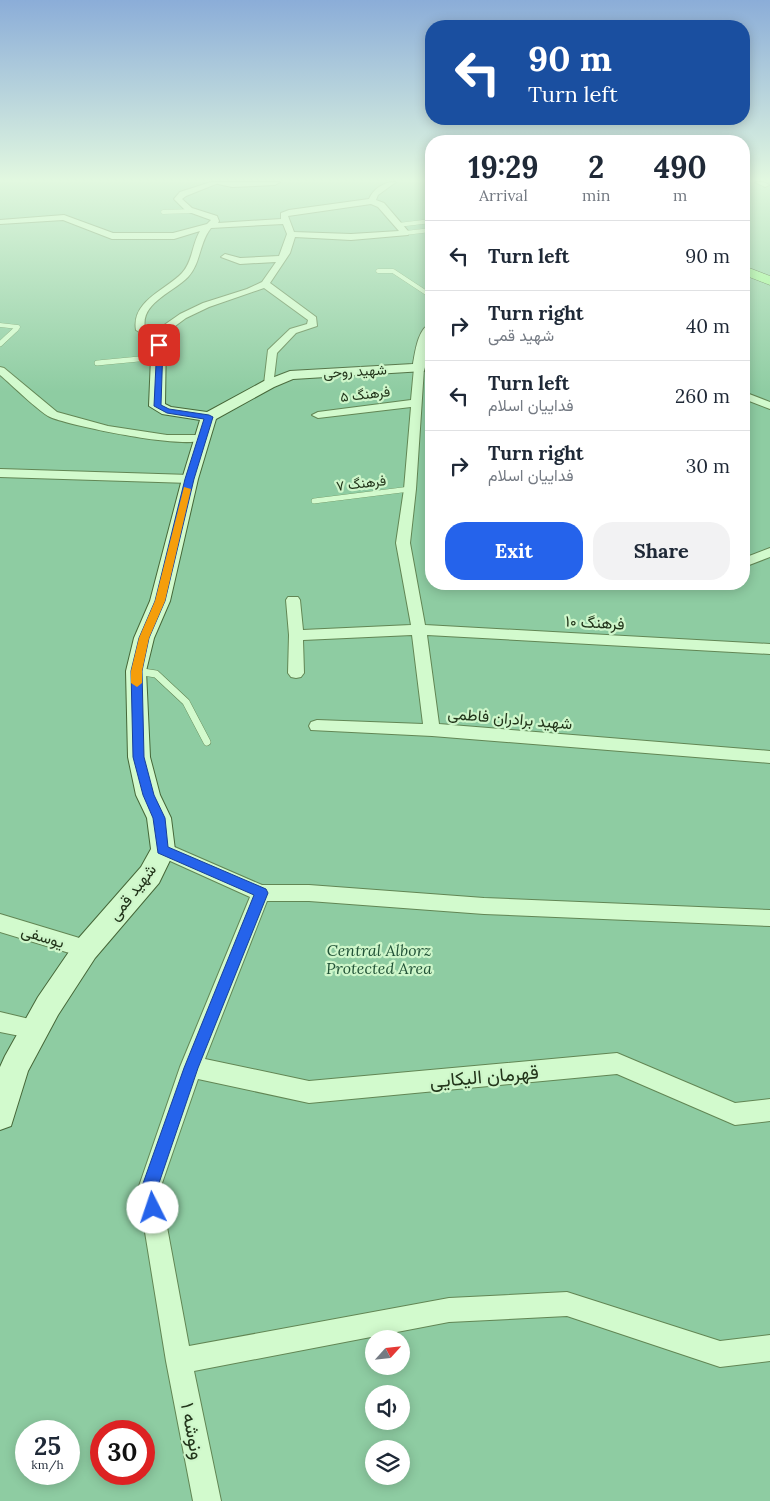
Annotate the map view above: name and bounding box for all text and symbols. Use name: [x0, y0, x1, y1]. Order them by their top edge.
text: 90 m: [528, 36, 612, 81]
icon: left: [445, 40, 510, 105]
text: Turn left: [528, 80, 618, 108]
text: 19:29: [468, 148, 539, 186]
text: 2: [588, 148, 604, 186]
text: 490: [654, 148, 707, 186]
text: Arrival: [479, 185, 528, 205]
text: min: [582, 185, 610, 205]
text: m: [673, 185, 687, 205]
icon: left: [445, 242, 473, 270]
text: Turn left: [488, 244, 569, 268]
text: 90 m: [685, 244, 730, 268]
text: Turn right: [488, 301, 584, 325]
icon: right: [445, 312, 473, 340]
text: 40 m: [686, 314, 730, 338]
pin: [138, 324, 180, 366]
text: شهید قمی: [488, 325, 554, 345]
icon: arrive: [145, 331, 173, 359]
street label: شهید روحی: [323, 360, 387, 382]
text: Turn left: [488, 371, 569, 395]
street label: فرهنگ ۵: [339, 382, 391, 406]
icon: left: [445, 382, 473, 410]
text: 260 m: [675, 384, 730, 408]
text: فداییان اسلام: [488, 395, 574, 415]
text: Turn right: [488, 441, 584, 465]
icon: right: [445, 452, 473, 480]
text: 30 m: [686, 454, 730, 478]
text: فداییان اسلام: [488, 465, 574, 485]
street label: فرهنگ ۷: [335, 471, 387, 495]
button: Exit: [445, 522, 583, 580]
button: Share: [593, 522, 730, 580]
street label: فرهنگ ۱۰: [565, 610, 625, 635]
street label: شهید برادران فاطمی: [447, 703, 573, 734]
street label: شهید قمی: [104, 860, 161, 925]
street label: یوسفی: [19, 920, 67, 953]
park label: Central Alborz Protected Area: [326, 940, 432, 978]
street label: قهرمان الیکایی: [429, 1059, 539, 1093]
position arrow: [126, 1181, 178, 1233]
north arrow: [365, 1330, 410, 1375]
map controls: [365, 1330, 410, 1485]
button: sound: [365, 1385, 410, 1430]
street label: ونوشه ۱: [176, 1400, 210, 1462]
speed limit sign: 30: [90, 1420, 155, 1485]
text: 25: [34, 1430, 61, 1462]
button: layers: [365, 1440, 410, 1485]
text: km/h: [31, 1457, 64, 1472]

